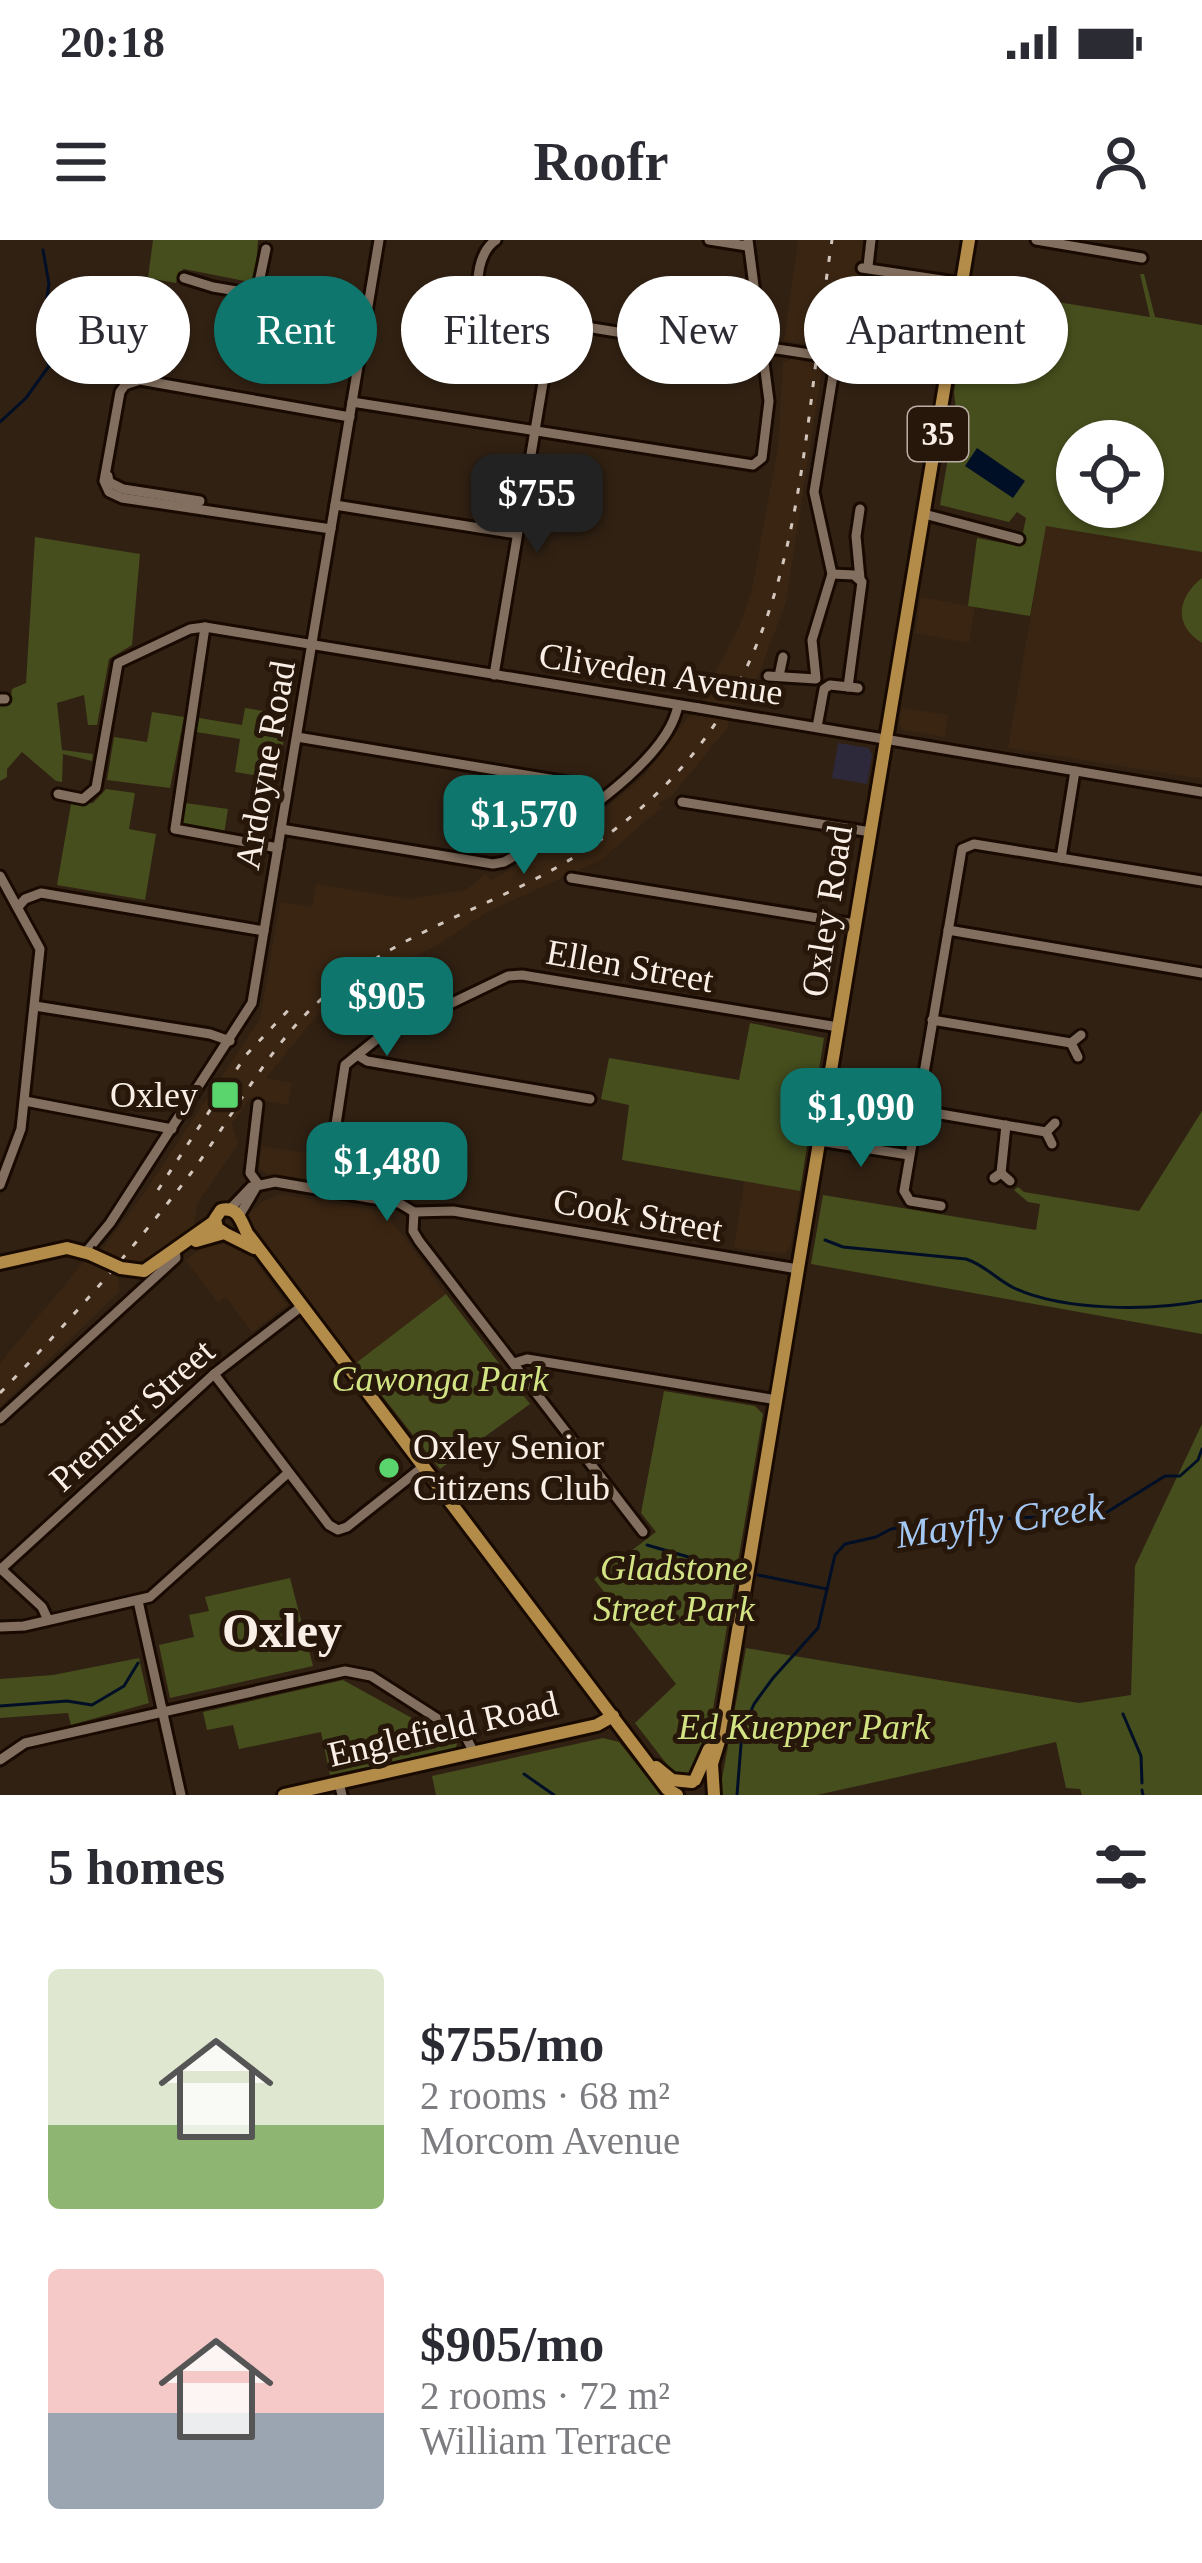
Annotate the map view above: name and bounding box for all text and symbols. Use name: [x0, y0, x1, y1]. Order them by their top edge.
text: 20:18: [60, 17, 165, 67]
icon: menu: [48, 129, 114, 195]
icon: person: [1088, 129, 1154, 195]
text: Roofr: [534, 132, 668, 192]
chip: Buy: [36, 276, 190, 384]
chip: Rent: [214, 276, 377, 384]
chip: Filters: [401, 276, 593, 384]
chip: New: [617, 276, 780, 384]
chip: Apartment: [804, 276, 1068, 384]
road number: 35: [908, 407, 968, 461]
map controls: [1056, 420, 1164, 528]
button: locate: [1056, 420, 1164, 528]
pin: $755: [466, 454, 608, 556]
text: $755: [498, 471, 576, 514]
street label: Cliveden Avenue: [536, 635, 786, 713]
street label: Ardoyne Road: [227, 658, 303, 872]
pin: $1,570: [426, 775, 622, 877]
text: $1,570: [470, 792, 578, 835]
street label: Oxley Road: [794, 822, 860, 1000]
street label: Ellen Street: [543, 932, 717, 1000]
pin: $905: [316, 957, 458, 1059]
text: $905: [348, 974, 426, 1017]
pin: $1,090: [763, 1068, 959, 1170]
place label: Oxley: [110, 1075, 198, 1115]
marker: Oxley: [209, 1079, 241, 1111]
text: $1,090: [807, 1085, 915, 1128]
pin: $1,480: [289, 1122, 485, 1224]
text: $1,480: [333, 1139, 441, 1182]
street label: Cook Street: [550, 1180, 726, 1250]
street label: Premier Street: [42, 1331, 222, 1499]
park label: Cawonga Park: [331, 1359, 550, 1399]
place label: Oxley Senior Citizens Club: [413, 1427, 610, 1508]
marker: Oxley Senior Citizens Club: [376, 1455, 402, 1481]
water label: Mayfly Creek: [892, 1484, 1108, 1557]
park label: Gladstone Street Park: [593, 1548, 756, 1629]
district label: Oxley: [222, 1604, 342, 1657]
street label: Englefield Road: [324, 1683, 562, 1775]
park label: Ed Kuepper Park: [677, 1707, 931, 1747]
icon: filters: [1088, 1834, 1154, 1900]
text: 5 homes: [48, 1839, 225, 1895]
text: $755/mo: [420, 2016, 604, 2072]
icon: home: [144, 2017, 288, 2161]
text: 2 rooms · 68 m²: [420, 2074, 670, 2117]
text: Morcom Avenue: [420, 2119, 680, 2162]
text: $905/mo: [420, 2316, 604, 2372]
icon: home: [144, 2317, 288, 2461]
text: 2 rooms · 72 m²: [420, 2374, 670, 2417]
text: William Terrace: [420, 2419, 672, 2462]

